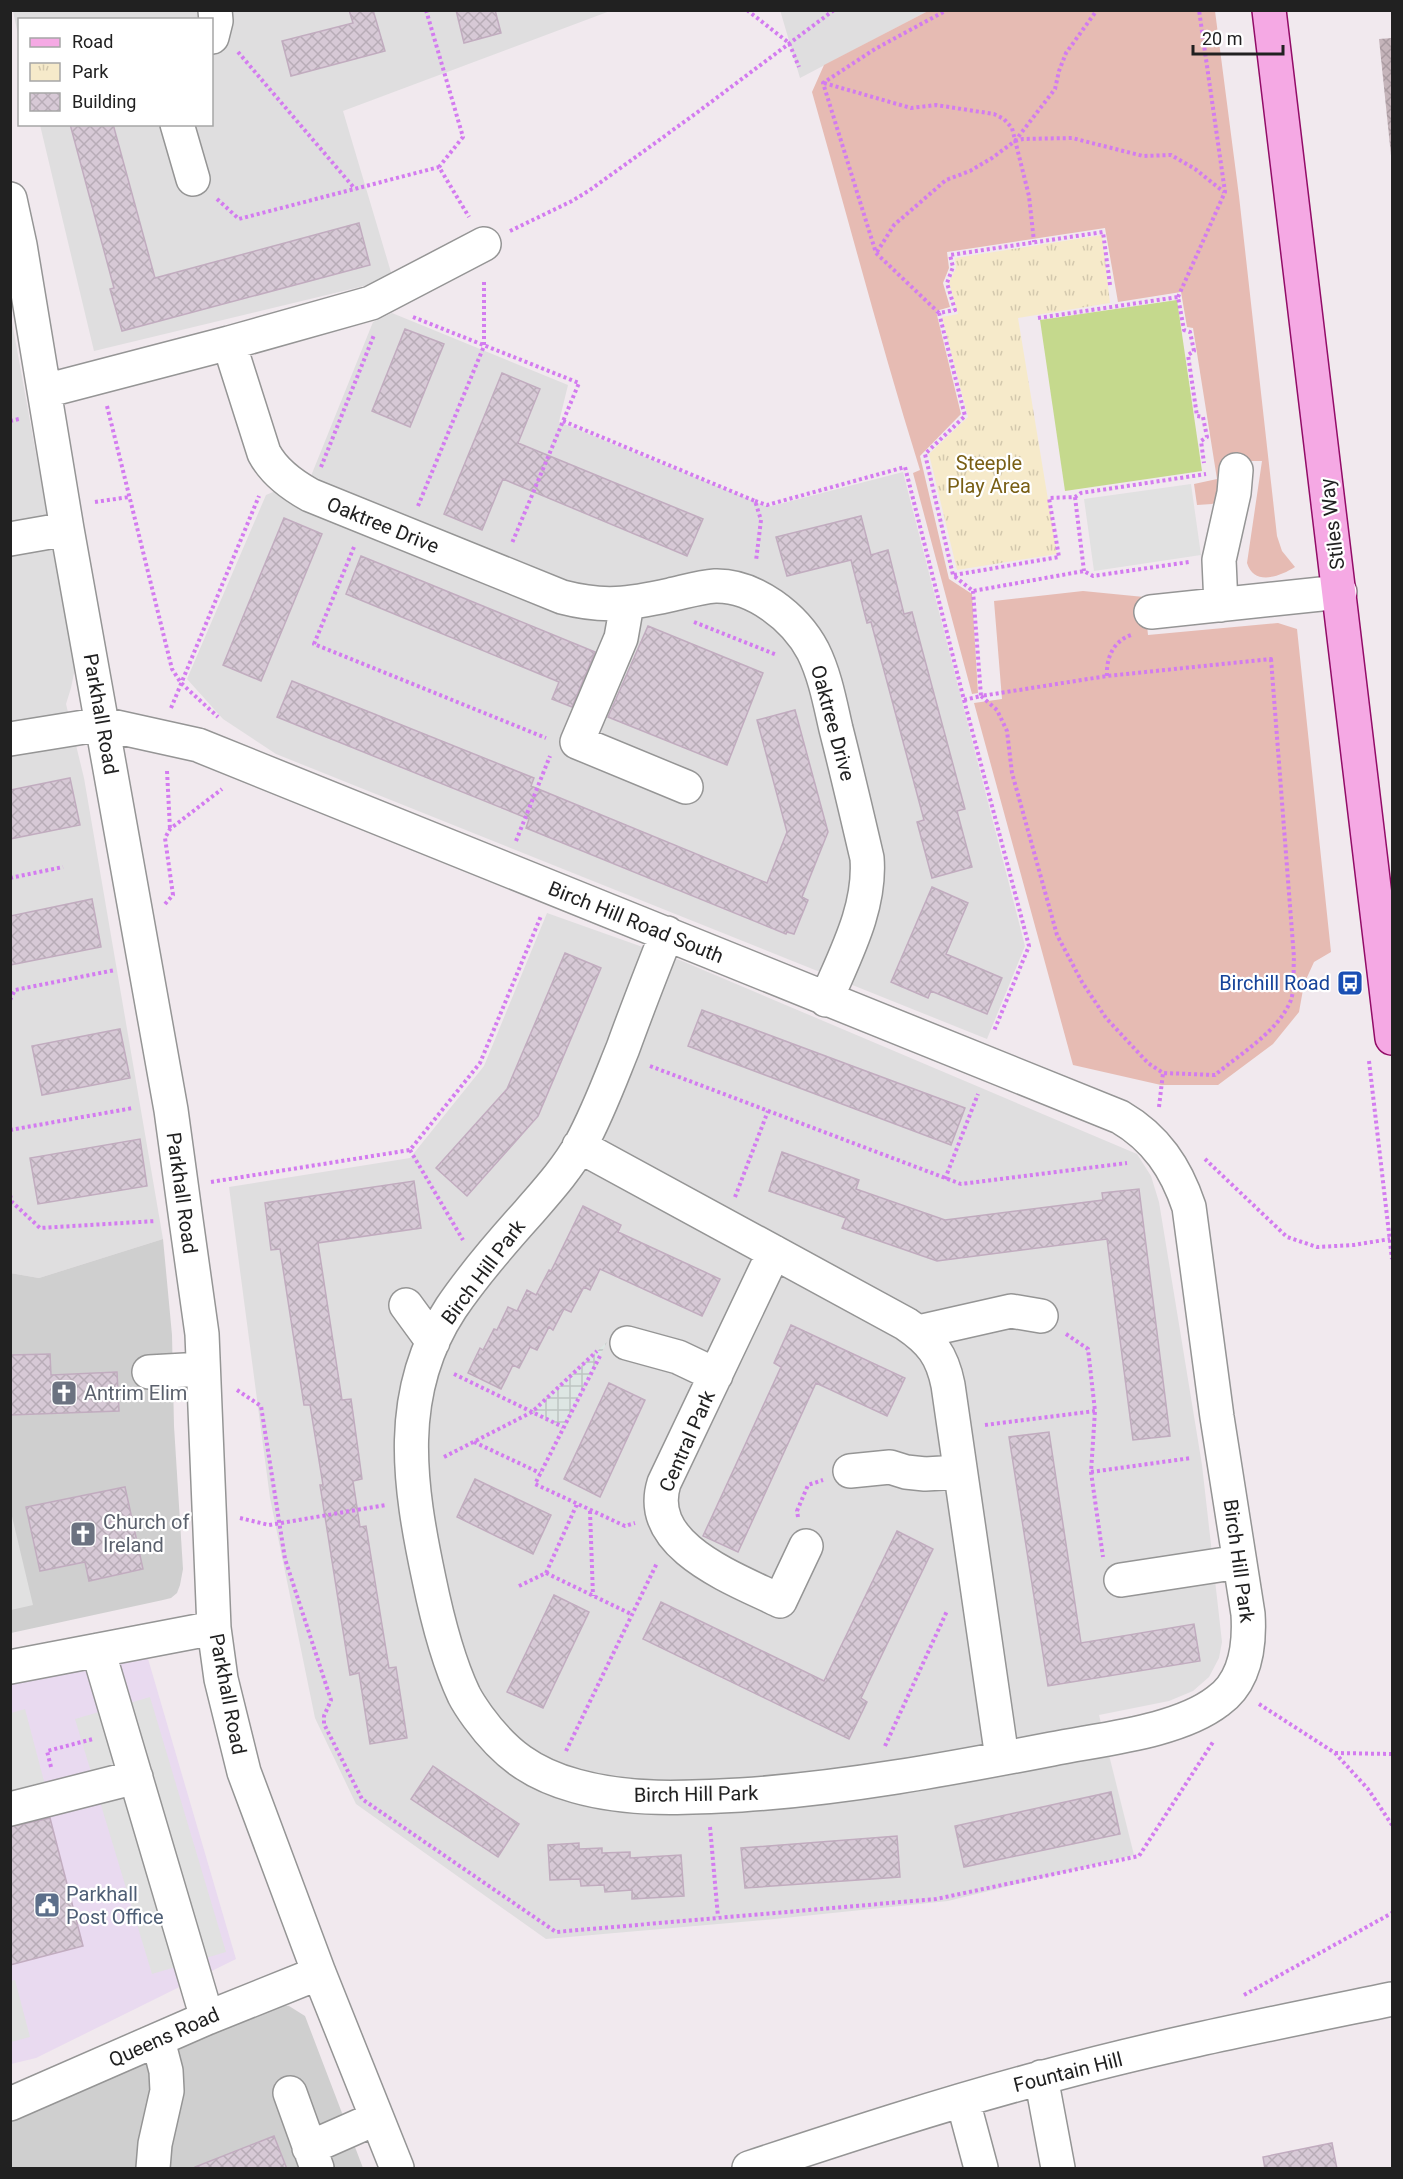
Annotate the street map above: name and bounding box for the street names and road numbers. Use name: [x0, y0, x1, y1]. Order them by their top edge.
street label: Stiles Way: [1314, 477, 1349, 571]
street label: Oaktree Drive: [323, 492, 443, 558]
street label: Parkhall Road: [79, 651, 123, 777]
street label: Oaktree Drive: [806, 662, 860, 784]
street label: Birch Hill Road South: [545, 876, 727, 968]
street label: Parkhall Road: [162, 1131, 202, 1255]
street label: Birch Hill Park: [436, 1214, 531, 1329]
street label: Central Park: [654, 1386, 720, 1495]
street label: Birch Hill Park: [1218, 1498, 1260, 1625]
street label: Parkhall Road: [205, 1631, 251, 1757]
street label: Birch Hill Park: [634, 1781, 759, 1807]
street label: Queens Road: [105, 2002, 223, 2072]
street label: Fountain Hill: [1011, 2047, 1125, 2097]

